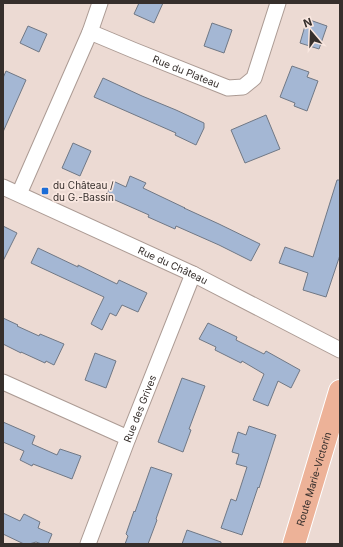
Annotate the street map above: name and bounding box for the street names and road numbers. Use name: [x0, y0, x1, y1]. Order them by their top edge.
street label: Rue du Plateau: [151, 53, 222, 90]
street label: Rue du Château: [136, 244, 210, 287]
street label: Rue des Grives: [121, 373, 158, 444]
street label: Route Marie-Victorin: [294, 430, 333, 527]

